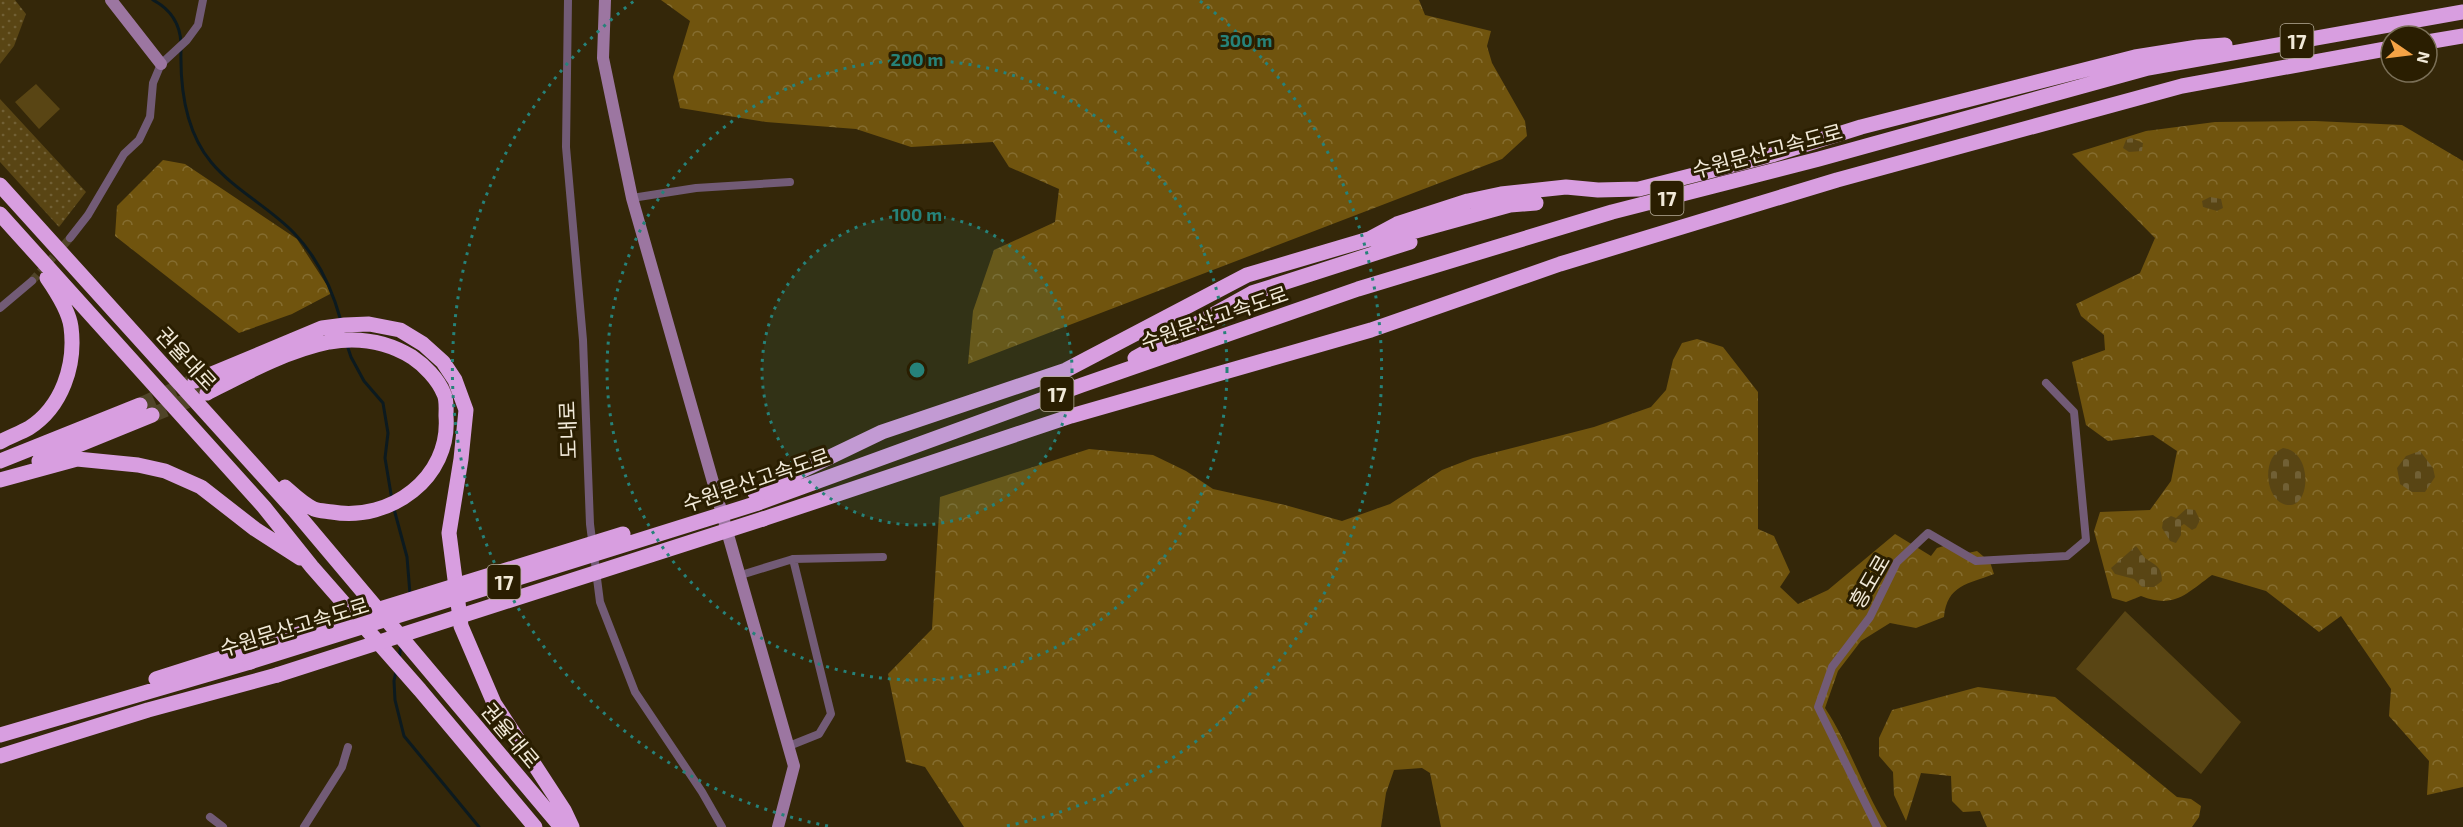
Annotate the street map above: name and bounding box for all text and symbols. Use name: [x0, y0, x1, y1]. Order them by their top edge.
road number: 17: [2280, 24, 2314, 58]
north arrow: [2379, 24, 2439, 84]
text: 300 m: [1220, 29, 1272, 51]
text: 200 m: [891, 48, 943, 70]
text: N: [2413, 50, 2435, 66]
street label: 수원문산고속도로: [1689, 118, 1845, 182]
road number: 17: [1650, 181, 1684, 215]
text: 100 m: [892, 203, 942, 225]
street label: 수원문산고속도로: [1137, 280, 1291, 354]
street label: 권율대로: [152, 321, 222, 395]
centre of rings: [907, 360, 927, 380]
road number: 17: [1040, 377, 1074, 411]
street label: 도내로: [553, 401, 581, 459]
street label: 수원문산고속도로: [679, 442, 833, 516]
street label: 흥도로: [1844, 550, 1894, 612]
road number: 17: [488, 565, 520, 599]
street label: 수원문산고속도로: [216, 591, 372, 661]
street label: 권율대로: [477, 697, 545, 773]

